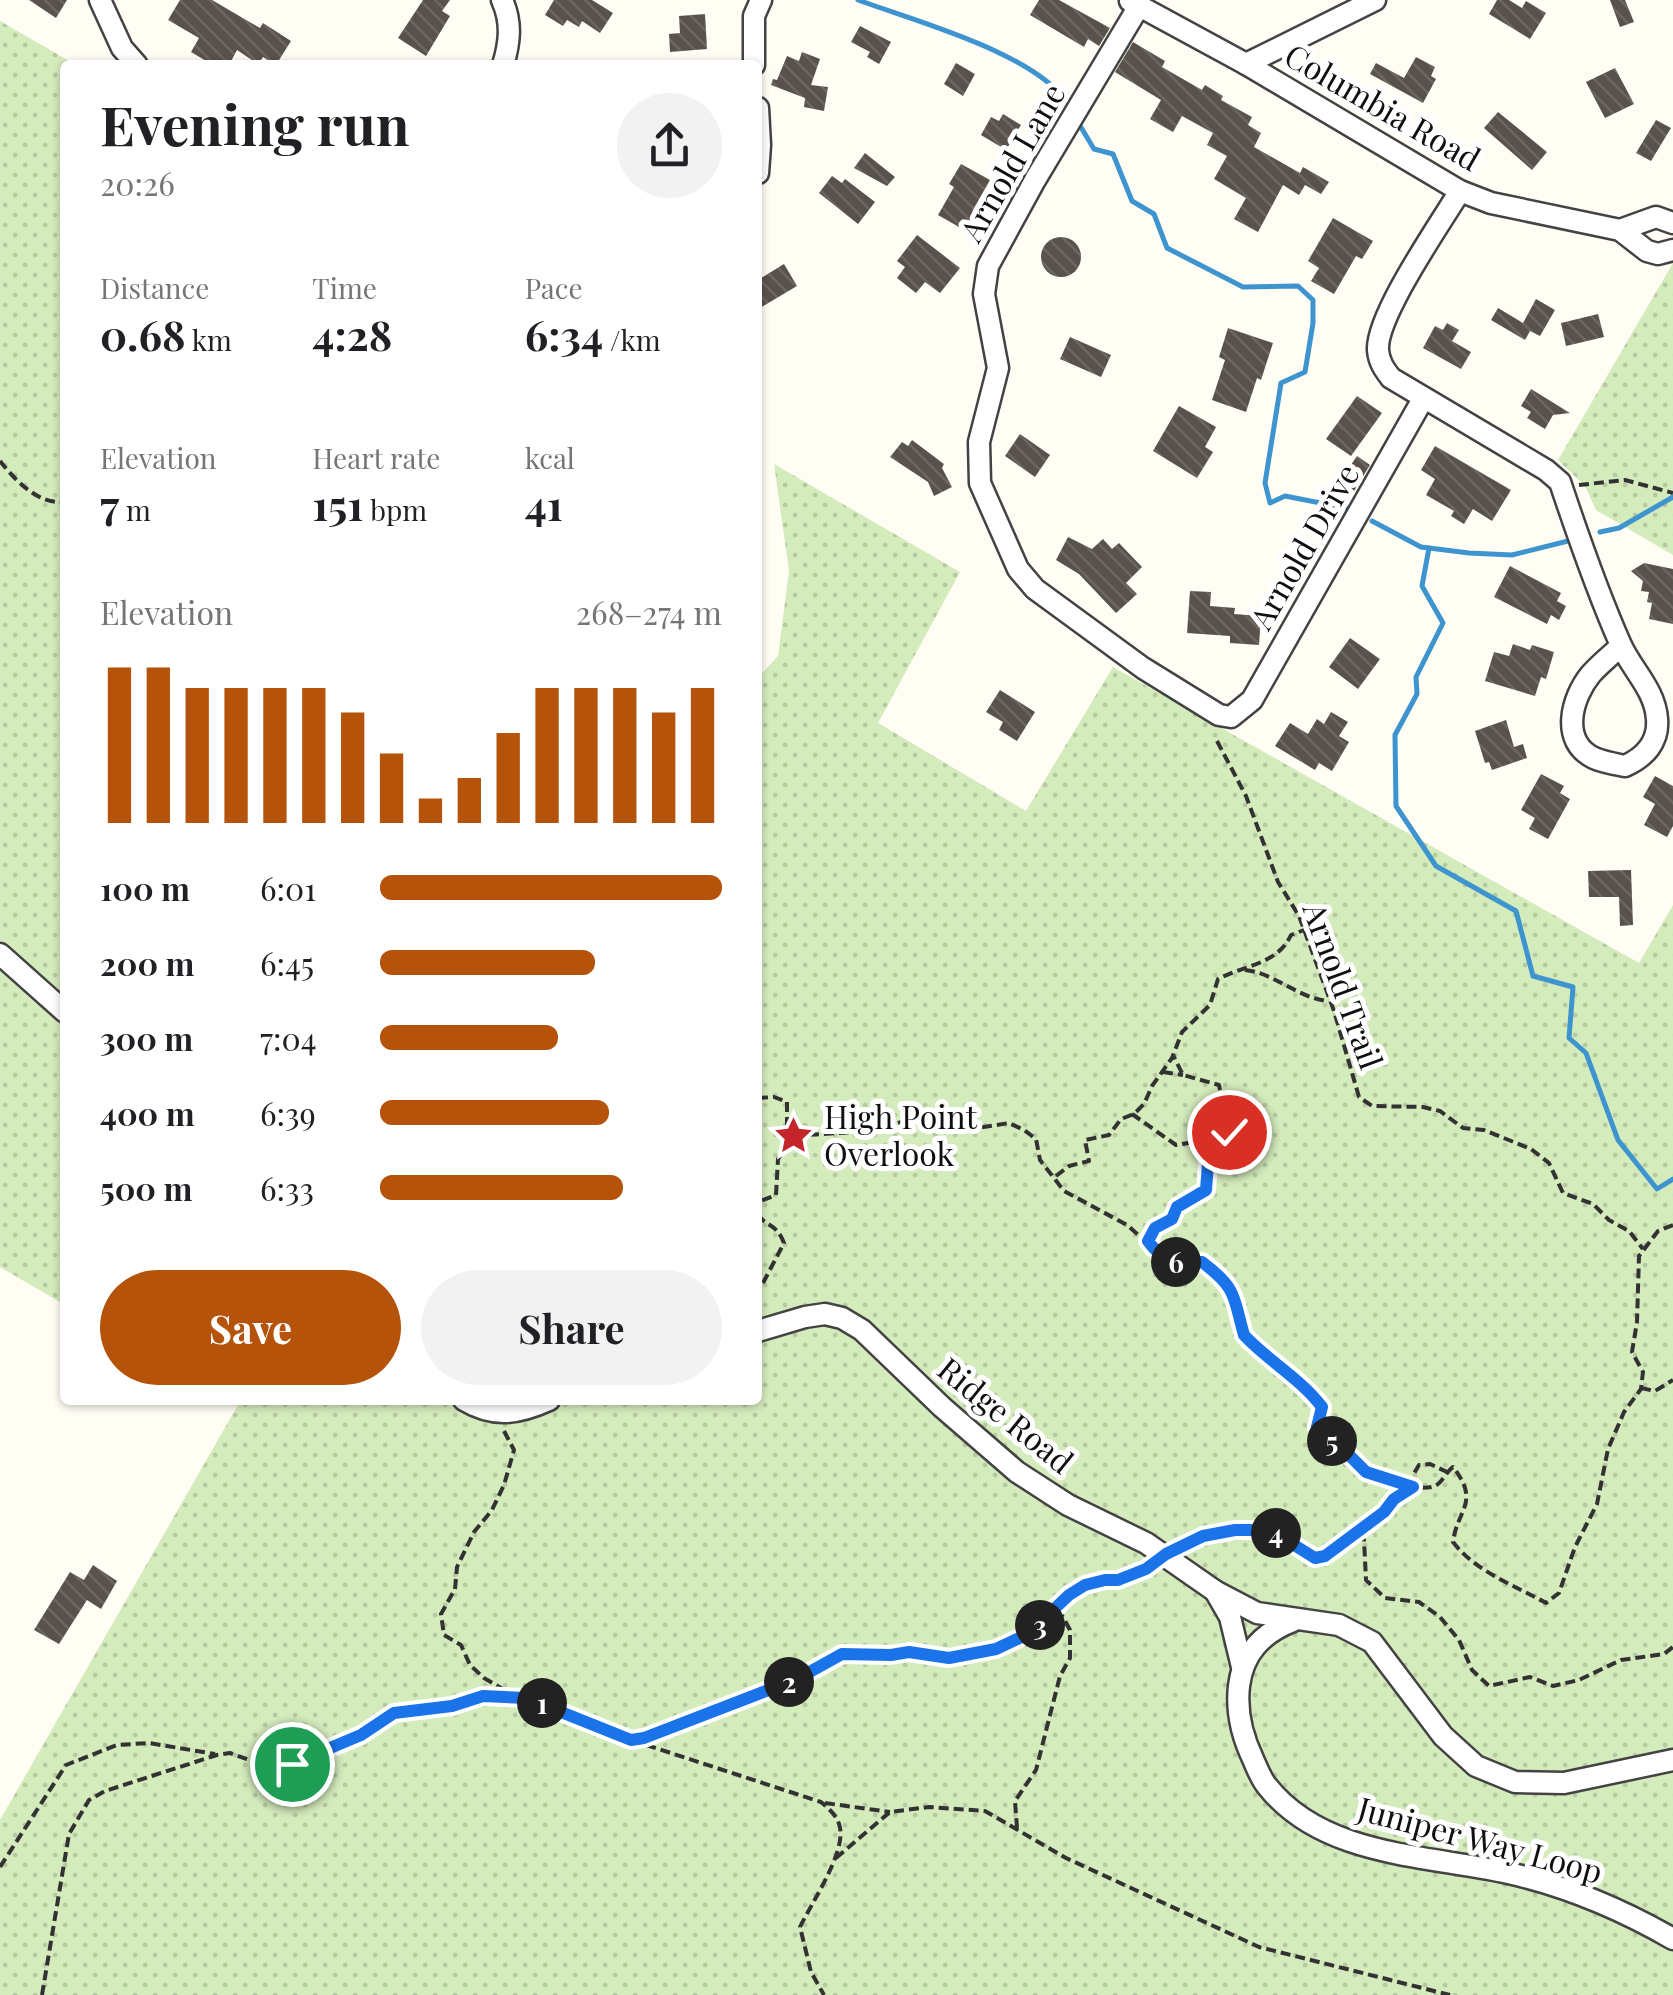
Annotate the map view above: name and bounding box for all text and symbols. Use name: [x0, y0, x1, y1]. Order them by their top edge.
street label: Columbia Road: [1278, 32, 1489, 179]
street label: Arnold Lane: [948, 75, 1073, 250]
text: Evening run: [100, 86, 410, 160]
button: share: [617, 93, 722, 198]
text: 20:26: [100, 161, 175, 204]
text: Distance: [100, 269, 209, 306]
text: Time: [312, 269, 377, 306]
text: Pace: [525, 269, 583, 306]
text: 0.68: [100, 306, 186, 362]
text: 4:28: [312, 306, 392, 362]
text: 6:34: [525, 306, 603, 362]
text: km: [186, 321, 232, 358]
text: /km: [603, 321, 661, 358]
text: Elevation: [100, 439, 216, 476]
text: Heart rate: [312, 439, 441, 476]
text: kcal: [525, 439, 575, 476]
street label: Arnold Drive: [1238, 455, 1368, 637]
text: 7: [100, 476, 119, 532]
text: 151: [312, 476, 363, 532]
text: 41: [525, 476, 563, 532]
text: m: [119, 491, 151, 528]
text: bpm: [363, 491, 427, 528]
text: Elevation: [100, 590, 233, 633]
text: 268–274 m: [576, 590, 722, 633]
text: 100 m: [100, 866, 190, 909]
text: 6:01: [260, 866, 316, 909]
street label: Arnold Trail: [1294, 895, 1394, 1074]
text: 200 m: [100, 941, 194, 984]
text: 6:45: [260, 941, 314, 984]
text: 300 m: [100, 1016, 193, 1059]
text: 7:04: [260, 1016, 317, 1059]
pin: [1187, 1090, 1272, 1175]
text: 400 m: [100, 1091, 195, 1134]
text: 6:39: [260, 1091, 316, 1134]
place label: High Point Overlook: [824, 1094, 978, 1174]
icon: check: [1202, 1105, 1257, 1160]
place icon: High Point Overlook: [773, 1115, 815, 1157]
text: 500 m: [100, 1166, 192, 1209]
text: 6:33: [260, 1166, 314, 1209]
pin: 6: [1151, 1237, 1201, 1287]
text: 6: [1168, 1243, 1184, 1280]
button: Save: [100, 1270, 401, 1385]
button: Share: [421, 1270, 722, 1385]
street label: Ridge Road: [930, 1346, 1083, 1482]
pin: 5: [1307, 1416, 1357, 1466]
text: 5: [1326, 1422, 1338, 1459]
pin: 4: [1251, 1508, 1301, 1558]
text: 4: [1269, 1514, 1283, 1551]
pin: 3: [1015, 1600, 1065, 1650]
text: 3: [1033, 1606, 1047, 1643]
pin: 2: [764, 1657, 814, 1707]
text: 2: [782, 1663, 796, 1700]
pin: 1: [517, 1678, 567, 1728]
text: 1: [537, 1684, 547, 1721]
pin: [250, 1722, 335, 1807]
icon: arrive: [265, 1737, 320, 1792]
street label: Juniper Way Loop: [1353, 1785, 1608, 1892]

